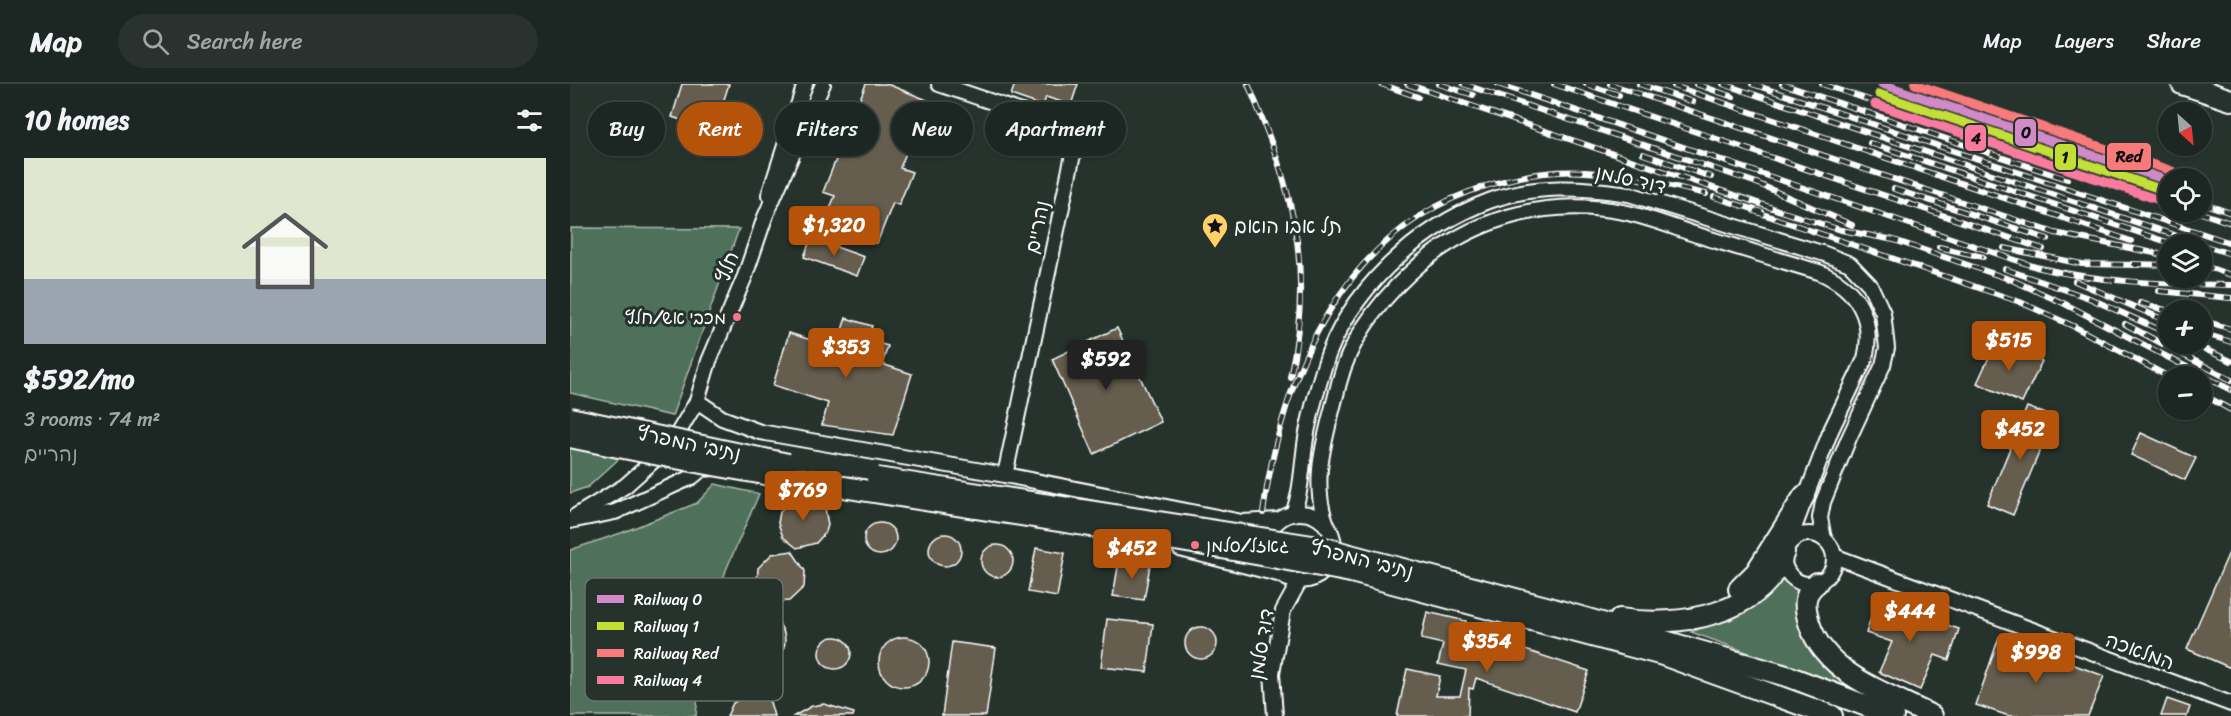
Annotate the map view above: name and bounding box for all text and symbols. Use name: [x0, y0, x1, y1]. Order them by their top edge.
search box: [118, 14, 538, 68]
text: Map: [30, 17, 82, 66]
text: Search here: [187, 22, 303, 61]
text: Map: [1983, 22, 2022, 60]
text: Layers: [2055, 22, 2114, 60]
text: Share: [2147, 22, 2201, 60]
icon: search: [139, 25, 172, 58]
text: 10 homes: [24, 97, 129, 143]
chip: Buy: [588, 102, 665, 156]
chip: Rent: [677, 102, 763, 156]
chip: Filters: [775, 102, 879, 156]
chip: New: [891, 102, 973, 156]
chip: Apartment: [985, 102, 1126, 156]
north arrow: [2158, 102, 2212, 156]
map controls: [2158, 102, 2212, 420]
icon: filters: [513, 104, 546, 137]
line badge: 0: [2014, 118, 2037, 147]
text: 0: [2021, 118, 2031, 147]
line badge: 4: [1964, 124, 1987, 152]
text: 4: [1970, 124, 1981, 153]
line badge: Red: [2106, 142, 2152, 171]
text: Red: [2115, 142, 2144, 171]
line badge: 1: [2054, 143, 2077, 171]
text: 1: [2062, 143, 2069, 172]
street label: דוד סלמן: [1592, 155, 1670, 204]
button: locate: [2158, 168, 2212, 222]
icon: home: [231, 197, 339, 305]
street label: נהריים: [1015, 197, 1060, 257]
pin: $1,320: [785, 206, 883, 257]
text: $1,320: [803, 208, 865, 243]
place label: תל אבו הואם: [1234, 209, 1342, 244]
place icon: תל אבו הואם: [1200, 211, 1230, 249]
button: layers: [2158, 234, 2212, 288]
street label: חלץ: [706, 246, 749, 288]
button: +: [2158, 300, 2212, 354]
place label: מכבי אש/חלץ: [625, 302, 726, 334]
marker: מכבי אש/חלץ: [731, 311, 743, 323]
pin: $515: [1973, 321, 2045, 372]
text: $515: [1986, 323, 2032, 358]
pin: $353: [810, 328, 882, 379]
text: $353: [822, 330, 870, 365]
pin: $592: [1070, 340, 1142, 391]
text: $592: [1081, 342, 1131, 377]
text: $592/mo: [24, 356, 134, 402]
button: −: [2158, 366, 2212, 420]
text: 3 rooms · 74 m²: [24, 402, 160, 437]
pin: $452: [1984, 410, 2056, 461]
text: $452: [1995, 412, 2045, 447]
street label: נתיבי המפרץ: [634, 415, 744, 472]
text: נהריים: [24, 437, 78, 472]
pin: $769: [767, 471, 839, 522]
text: $769: [779, 473, 827, 508]
pin: $452: [1096, 529, 1168, 580]
place label: גאזל/סלמן: [1206, 530, 1289, 562]
street label: נתיבי המפרץ: [1307, 530, 1417, 589]
text: $452: [1107, 531, 1157, 566]
marker: גאזל/סלמן: [1189, 539, 1201, 551]
legend: [585, 578, 783, 701]
text: Railway 0: [634, 585, 702, 614]
pin: $444: [1874, 592, 1946, 643]
text: $444: [1885, 594, 1935, 629]
street label: דוד סלמן: [1239, 606, 1284, 682]
text: Railway 1: [634, 612, 699, 641]
pin: $354: [1451, 622, 1523, 673]
street label: המלאכה: [2100, 623, 2179, 680]
text: $354: [1462, 624, 1512, 659]
pin: $998: [2000, 633, 2072, 684]
text: $998: [2011, 635, 2061, 670]
text: Railway Red: [634, 639, 720, 668]
text: Railway 4: [634, 666, 702, 695]

